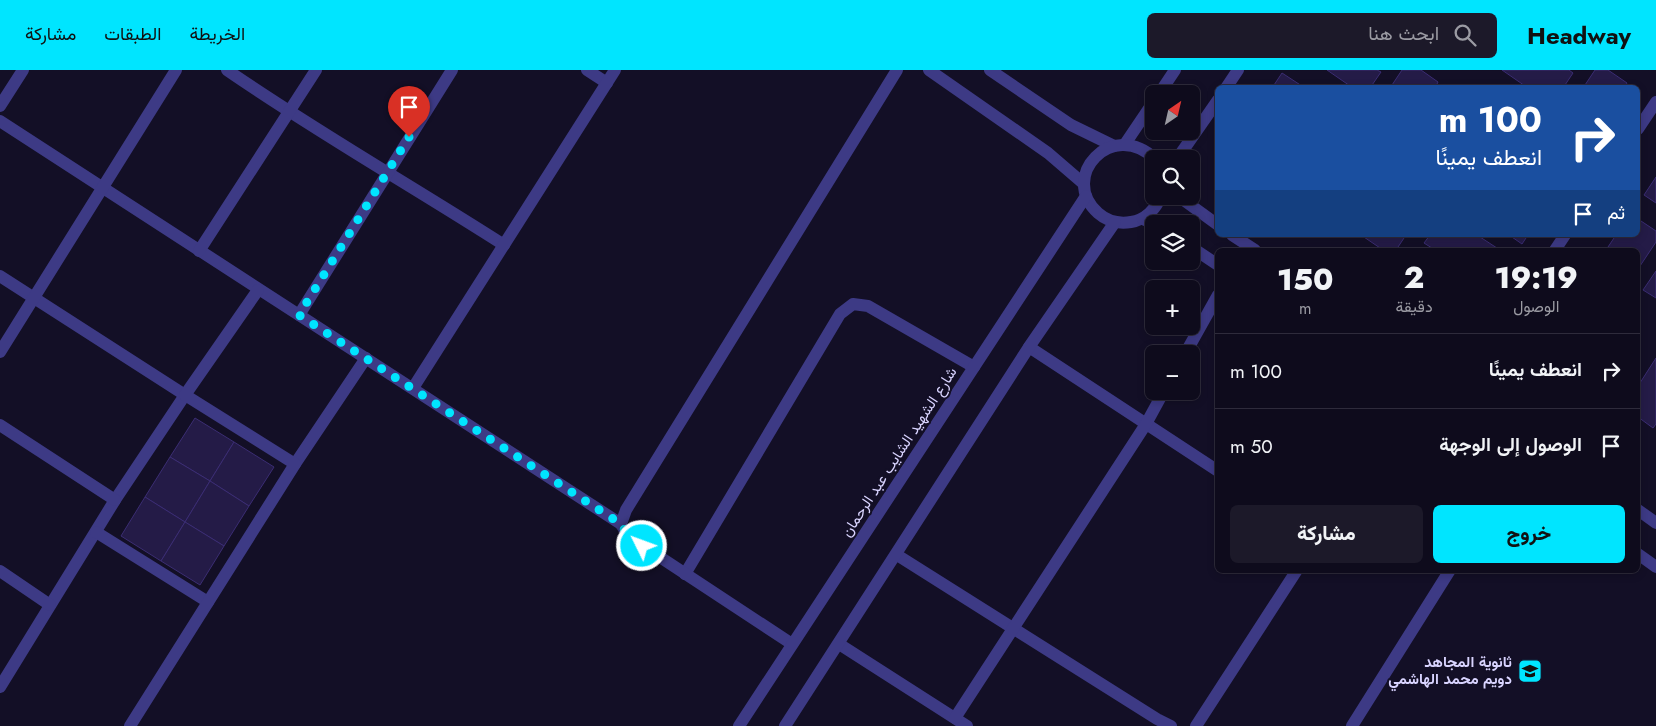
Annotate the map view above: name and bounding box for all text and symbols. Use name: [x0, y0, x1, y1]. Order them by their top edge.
search box: [1147, 13, 1497, 58]
text: Headway: [1527, 18, 1631, 53]
text: ابحث هنا: [1368, 20, 1439, 47]
text: مشاركة: [25, 21, 76, 47]
text: الطبقات: [104, 21, 161, 47]
text: الخريطة: [189, 21, 245, 47]
icon: search: [1451, 21, 1479, 49]
north arrow: [1145, 85, 1200, 140]
map controls: [1145, 85, 1200, 400]
pin: [388, 86, 430, 137]
icon: arrive: [395, 93, 423, 121]
text: 100 m: [1439, 95, 1542, 145]
icon: right: [1560, 105, 1625, 170]
text: انعطف يمينًا: [1436, 141, 1542, 173]
button: search: [1145, 150, 1200, 205]
text: ثم: [1607, 199, 1625, 226]
icon: arrive: [1569, 200, 1597, 228]
button: layers: [1145, 215, 1200, 270]
text: 2: [1404, 256, 1424, 299]
text: 19:19: [1495, 256, 1578, 299]
text: 150: [1277, 258, 1333, 301]
button: +: [1145, 280, 1200, 335]
text: دقيقة: [1396, 295, 1433, 318]
text: الوصول: [1513, 295, 1559, 318]
text: m: [1299, 297, 1312, 320]
button: −: [1145, 345, 1200, 400]
text: انعطف يمينًا: [1489, 356, 1582, 383]
icon: right: [1597, 357, 1625, 385]
text: 100 m: [1230, 358, 1282, 385]
street label: شارع الشهيد الشايب عبد الرحمان: [836, 363, 962, 541]
text: الوصول إلى الوجهة: [1439, 431, 1582, 458]
icon: arrive: [1597, 432, 1625, 460]
text: 50 m: [1230, 433, 1273, 460]
button: مشاركة: [1230, 505, 1423, 563]
button: خروج: [1433, 505, 1625, 563]
position arrow: [615, 519, 667, 571]
place label: ثانوية المجاهد دويم محمد الهاشمي: [1388, 651, 1512, 692]
school or university icon: ثانوية المجاهد دويم محمد الهاشمي: [1517, 658, 1543, 684]

